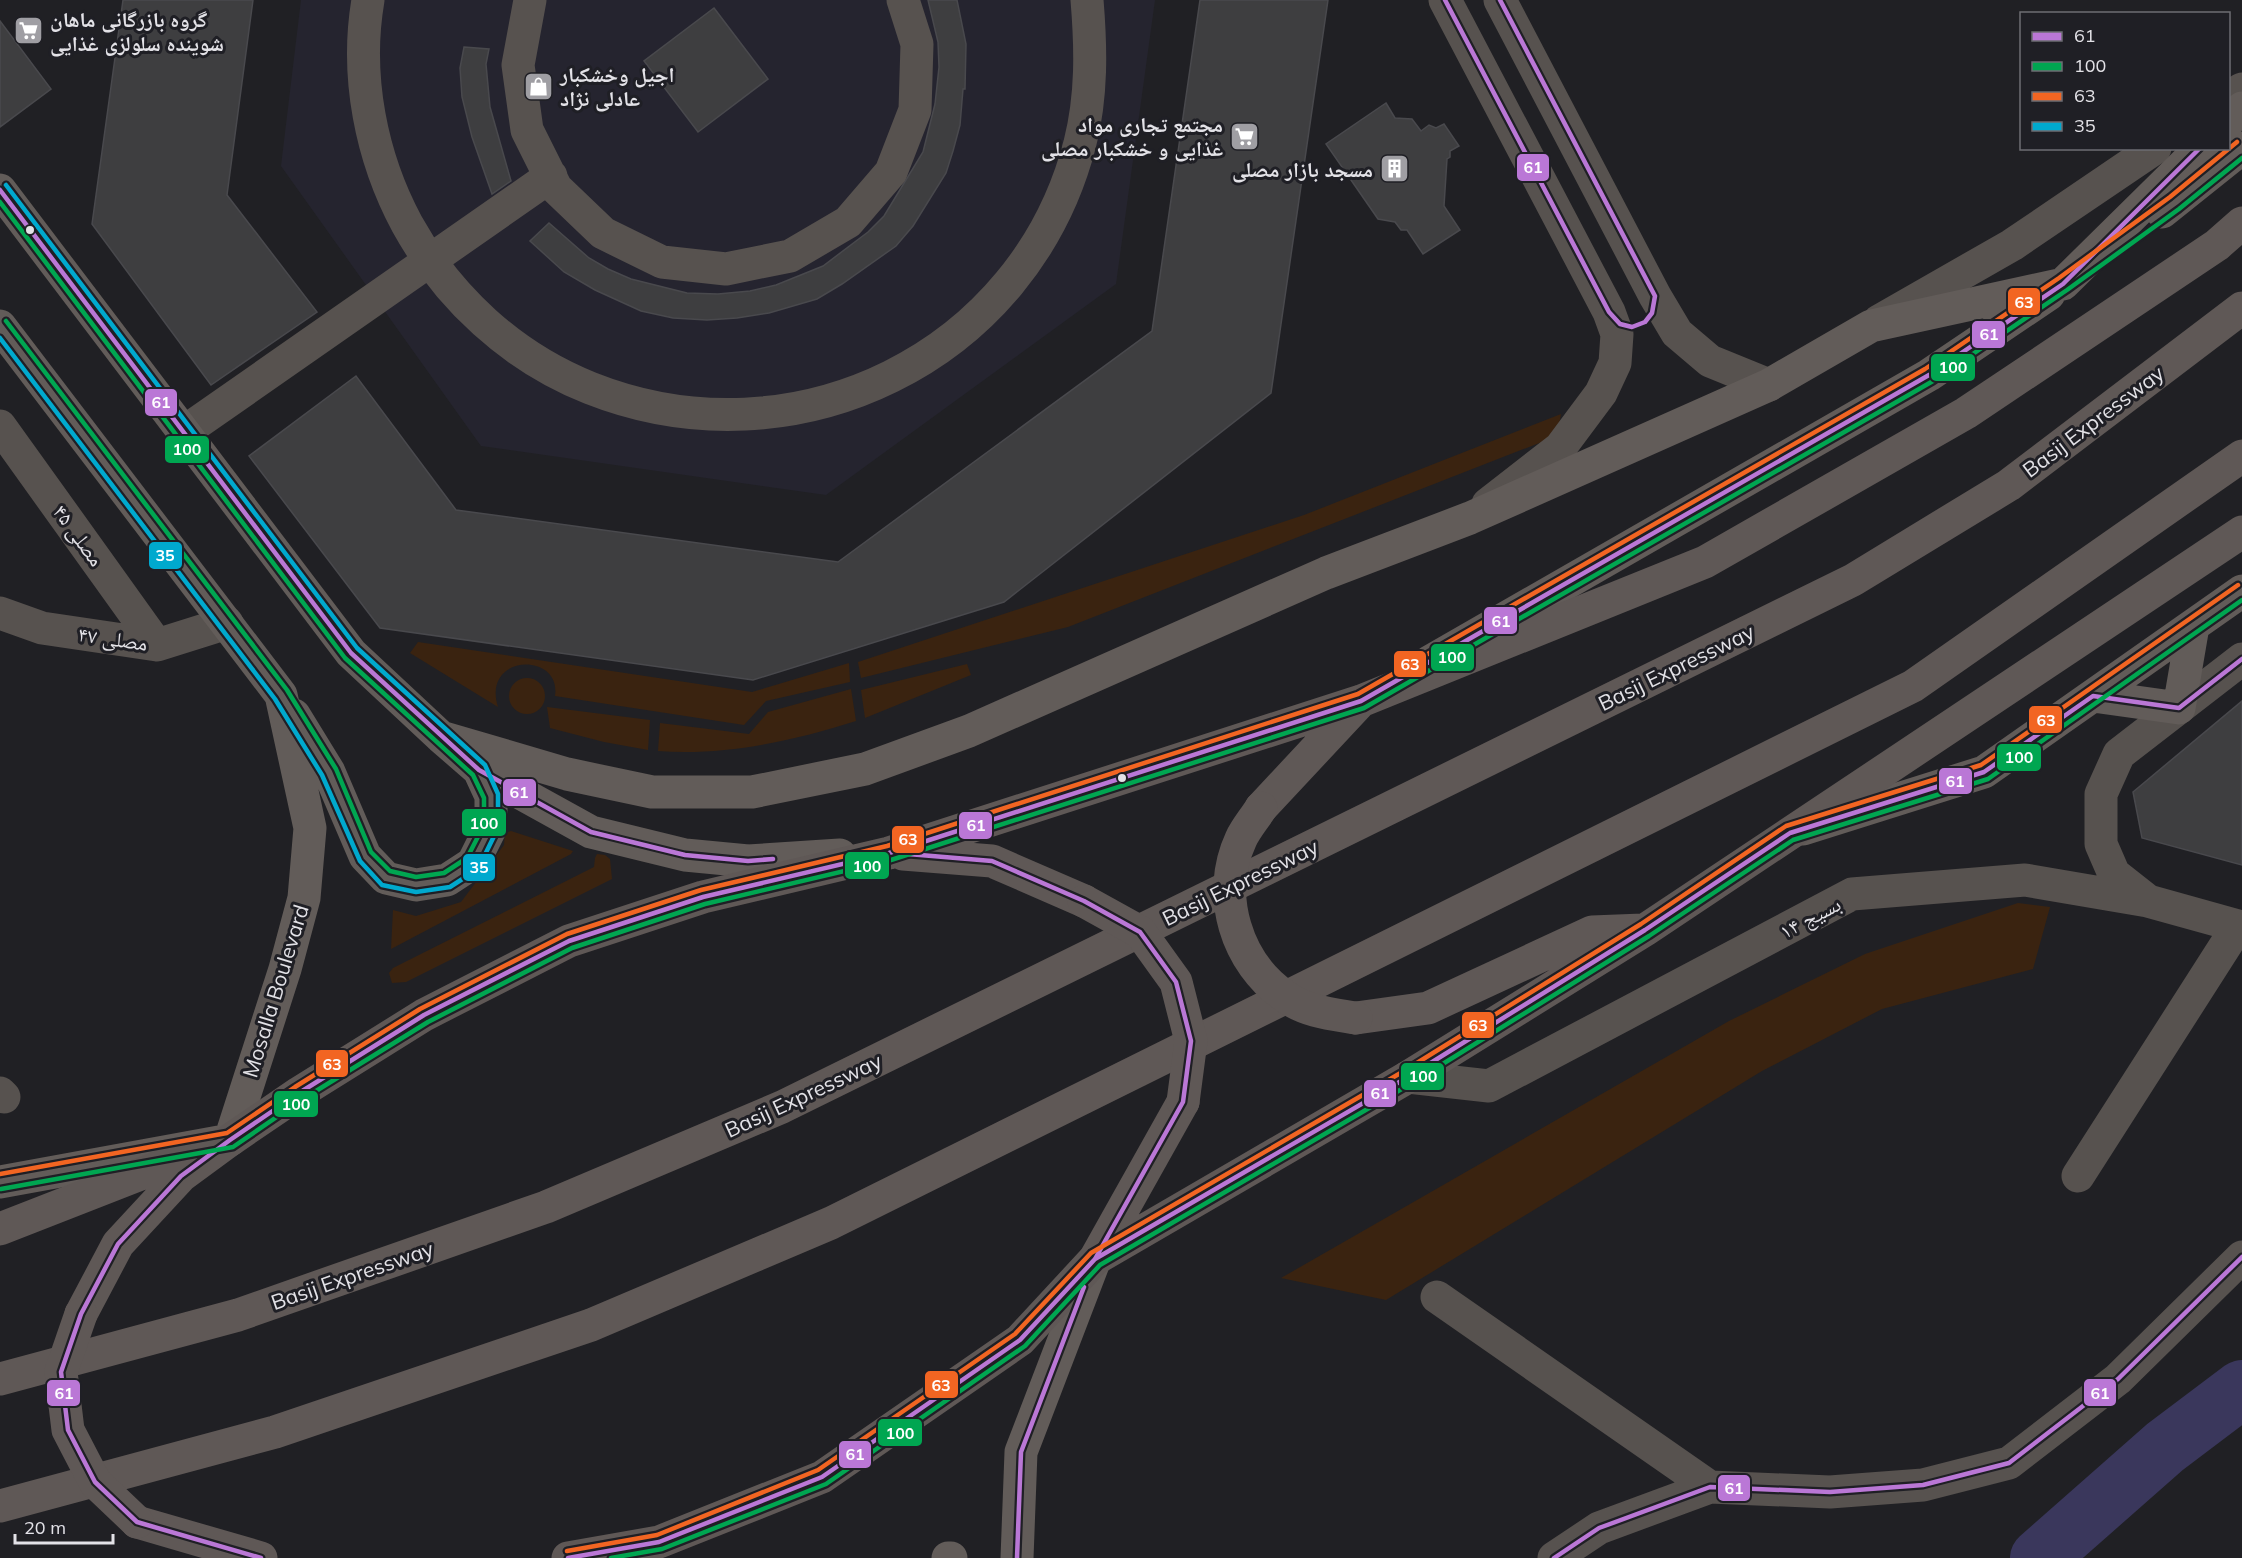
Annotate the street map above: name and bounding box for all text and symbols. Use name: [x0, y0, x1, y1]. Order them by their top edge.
place label: گروه بازرگانی ماهان شوینده سلولزی غذایی: [50, 6, 224, 57]
legend: [2020, 12, 2230, 150]
supermarket icon: گروه بازرگانی ماهان شوینده سلولزی غذایی: [13, 15, 45, 47]
text: 61: [2074, 24, 2096, 47]
text: 100: [2074, 54, 2106, 77]
place label: اجیل وخشکبار عادلی نژاد: [559, 61, 674, 112]
shop icon: اجیل وخشکبار عادلی نژاد: [523, 70, 555, 102]
text: 63: [2074, 84, 2096, 107]
place label: مجتمع تجاری مواد غذایی و خشکبار مصلی: [1041, 111, 1223, 162]
text: 35: [2074, 114, 2096, 137]
supermarket icon: مجتمع تجاری مواد غذایی و خشکبار مصلی: [1228, 120, 1260, 152]
building icon: مسجد بازار مصلی: [1378, 153, 1410, 185]
line badge: 61: [1516, 153, 1550, 182]
place label: مسجد بازار مصلی: [1232, 156, 1373, 183]
text: 61: [1523, 157, 1543, 177]
unlabelled marker: [24, 224, 36, 236]
line badge: 63: [2007, 287, 2041, 316]
text: 63: [2014, 292, 2034, 312]
line badge: 61: [1971, 320, 2006, 349]
text: 61: [1979, 324, 1999, 344]
line badge: 100: [1930, 353, 1976, 382]
text: 100: [1939, 357, 1967, 377]
street label: Basij Expressway: [2017, 359, 2169, 483]
line badge: 61: [144, 388, 178, 417]
text: 61: [151, 392, 171, 412]
line badge: 100: [164, 435, 210, 464]
text: 100: [173, 439, 201, 459]
street label: مصلی ۴۵: [47, 499, 110, 571]
line badge: 35: [148, 541, 183, 570]
text: 35: [155, 545, 175, 565]
line badge: 61: [1483, 606, 1518, 635]
text: 61: [1491, 611, 1511, 631]
street label: Basij Expressway: [1594, 618, 1758, 716]
street label: مصلی ۴۷: [76, 620, 149, 657]
line badge: 100: [1430, 643, 1475, 672]
text: 100: [1438, 647, 1466, 667]
line badge: 63: [1393, 650, 1427, 678]
text: 63: [1400, 654, 1420, 674]
line badge: 63: [2028, 705, 2063, 734]
text: 63: [2036, 710, 2056, 730]
line badge: 100: [1996, 743, 2042, 772]
text: 100: [2005, 747, 2033, 767]
line badge: 61: [1938, 767, 1973, 795]
text: 61: [1945, 771, 1965, 791]
unlabelled marker: [1116, 772, 1128, 784]
line badge: 61: [502, 778, 537, 807]
text: 61: [509, 782, 529, 802]
line badge: 100: [461, 808, 507, 837]
line badge: 61: [958, 811, 993, 840]
text: 100: [470, 813, 498, 833]
text: 61: [966, 815, 986, 835]
line badge: 63: [891, 825, 925, 854]
text: 63: [898, 829, 918, 849]
street label: Basij Expressway: [1158, 833, 1322, 931]
line badge: 100: [844, 851, 890, 880]
line badge: 35: [462, 853, 496, 882]
text: 100: [853, 856, 881, 876]
text: 35: [469, 857, 489, 877]
street label: بسیج ۱۴: [1775, 890, 1846, 945]
street label: Mosalla Boulevard: [236, 901, 314, 1081]
line badge: 63: [1461, 1011, 1495, 1039]
text: 63: [1468, 1015, 1488, 1035]
street label: Basij Expressway: [720, 1047, 886, 1143]
line badge: 63: [315, 1049, 349, 1078]
text: 63: [322, 1054, 342, 1074]
line badge: 100: [1400, 1062, 1445, 1091]
text: 100: [1409, 1066, 1437, 1086]
line badge: 61: [1363, 1079, 1397, 1108]
text: 61: [1370, 1083, 1390, 1103]
line badge: 100: [273, 1090, 319, 1118]
text: 100: [282, 1094, 310, 1114]
street label: Basij Expressway: [267, 1235, 437, 1315]
line badge: 63: [924, 1370, 959, 1399]
text: 63: [931, 1375, 951, 1395]
line badge: 61: [2083, 1378, 2117, 1407]
line badge: 61: [46, 1379, 81, 1407]
text: 61: [54, 1383, 74, 1403]
text: 61: [2090, 1383, 2110, 1403]
line badge: 100: [877, 1418, 923, 1447]
text: 100: [886, 1423, 914, 1443]
line badge: 61: [838, 1440, 872, 1469]
text: 61: [845, 1444, 865, 1464]
line badge: 61: [1717, 1474, 1751, 1502]
text: 61: [1724, 1478, 1744, 1498]
scale bar: [15, 1507, 112, 1545]
text: 20 m: [24, 1516, 66, 1539]

